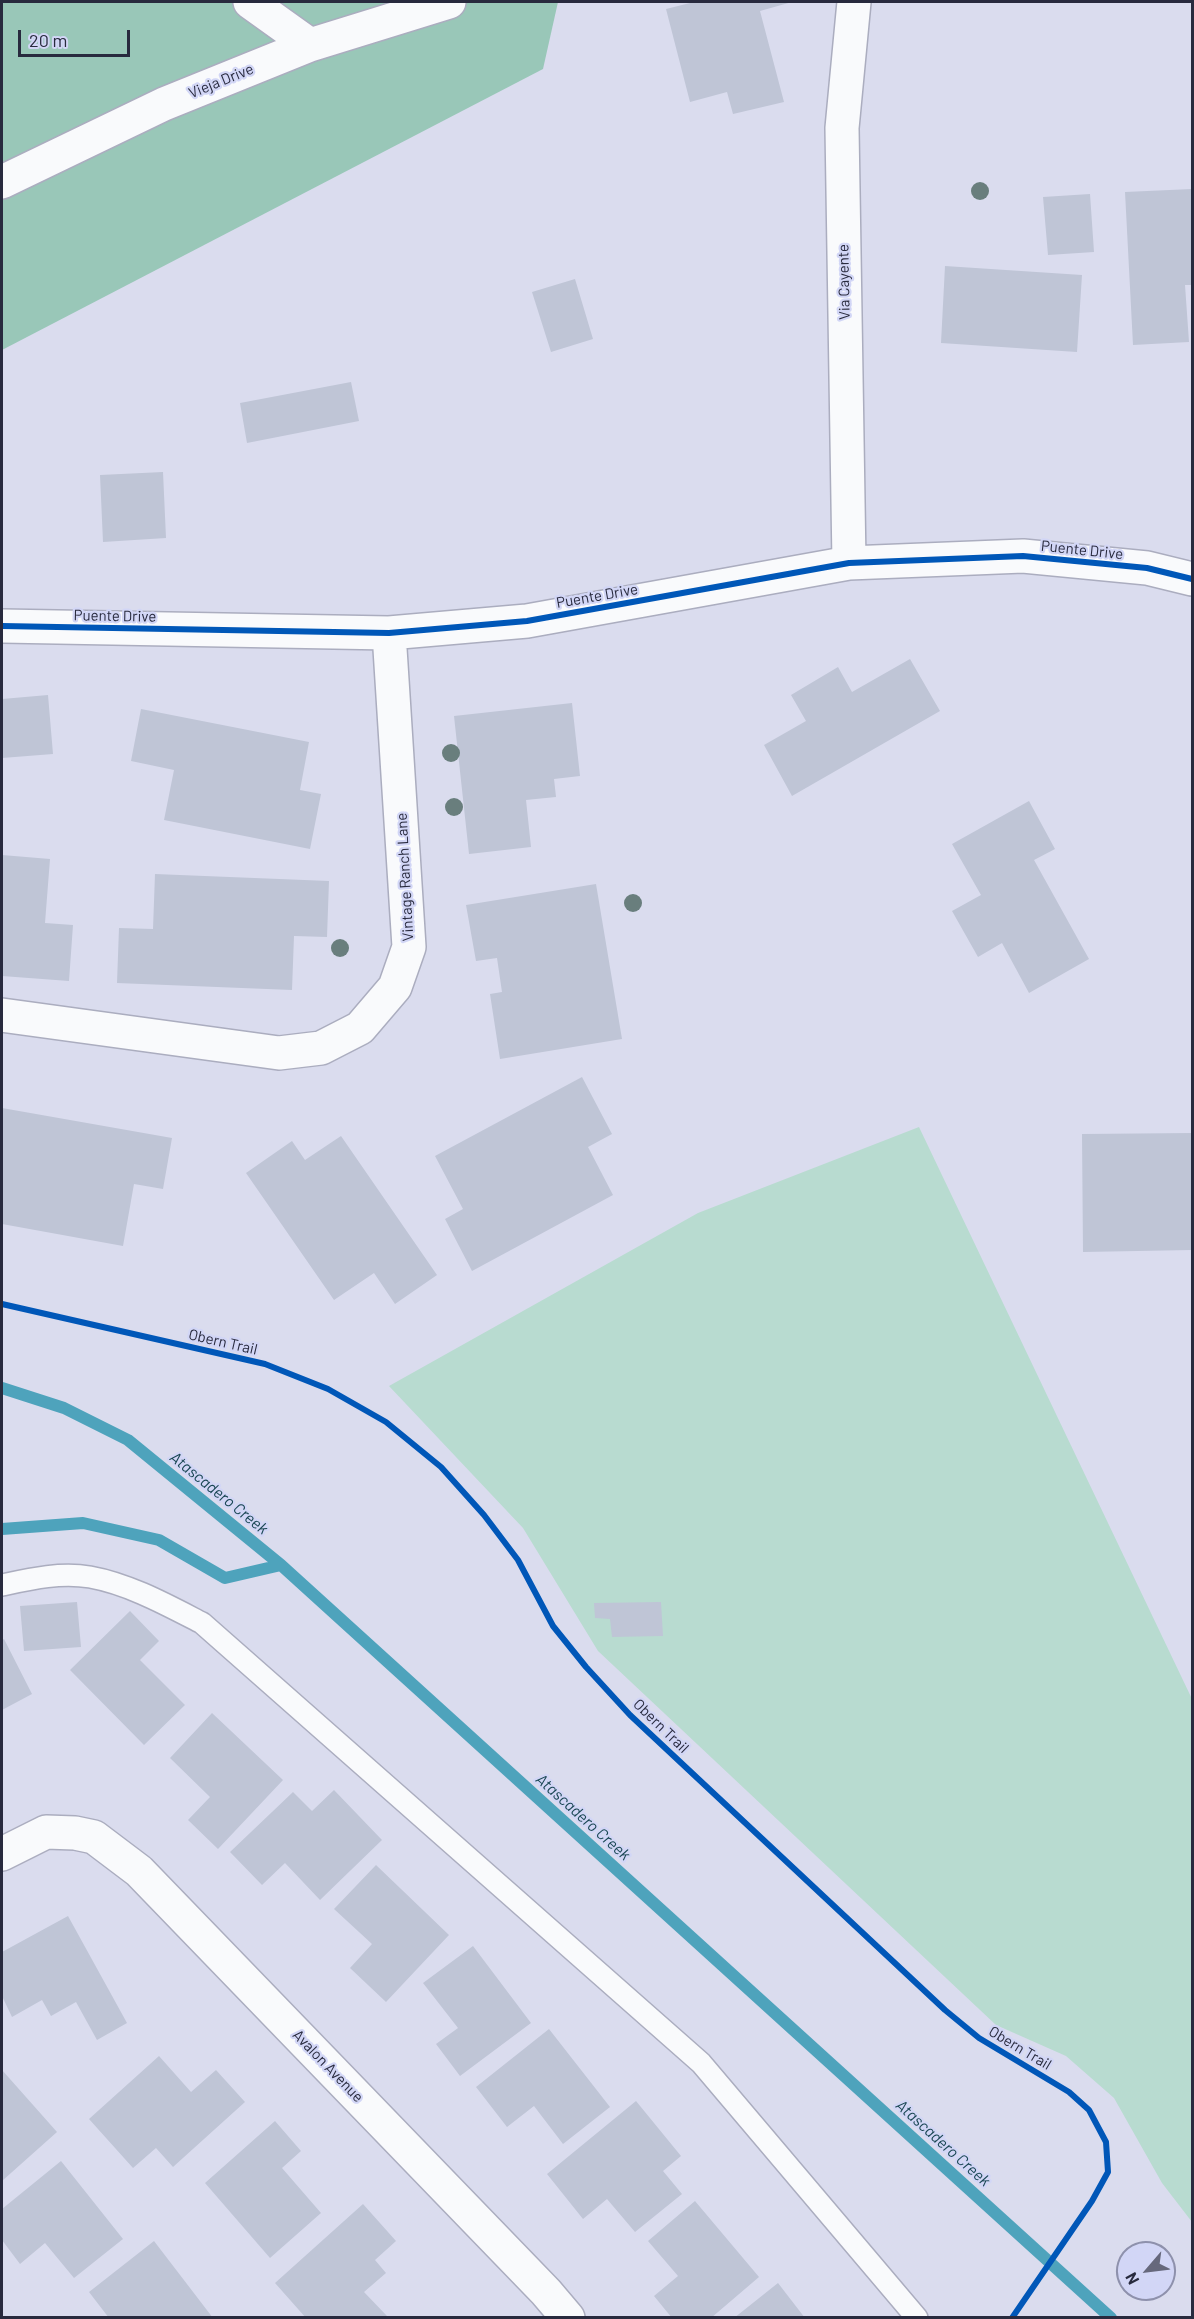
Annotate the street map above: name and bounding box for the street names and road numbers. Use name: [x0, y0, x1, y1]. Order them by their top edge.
street label: Vieja Drive: [186, 60, 256, 102]
street label: Via Cayente: [834, 244, 854, 320]
street label: Puente Drive: [1040, 537, 1124, 563]
street label: Puente Drive: [555, 580, 639, 612]
street label: Puente Drive: [74, 606, 156, 626]
street label: Vintage Ranch Lane: [393, 812, 417, 942]
street label: Obern Trail: [187, 1325, 259, 1359]
street label: Obern Trail: [630, 1695, 692, 1757]
street label: Obern Trail: [985, 2022, 1055, 2074]
street label: Avalon Avenue: [289, 2026, 367, 2106]

